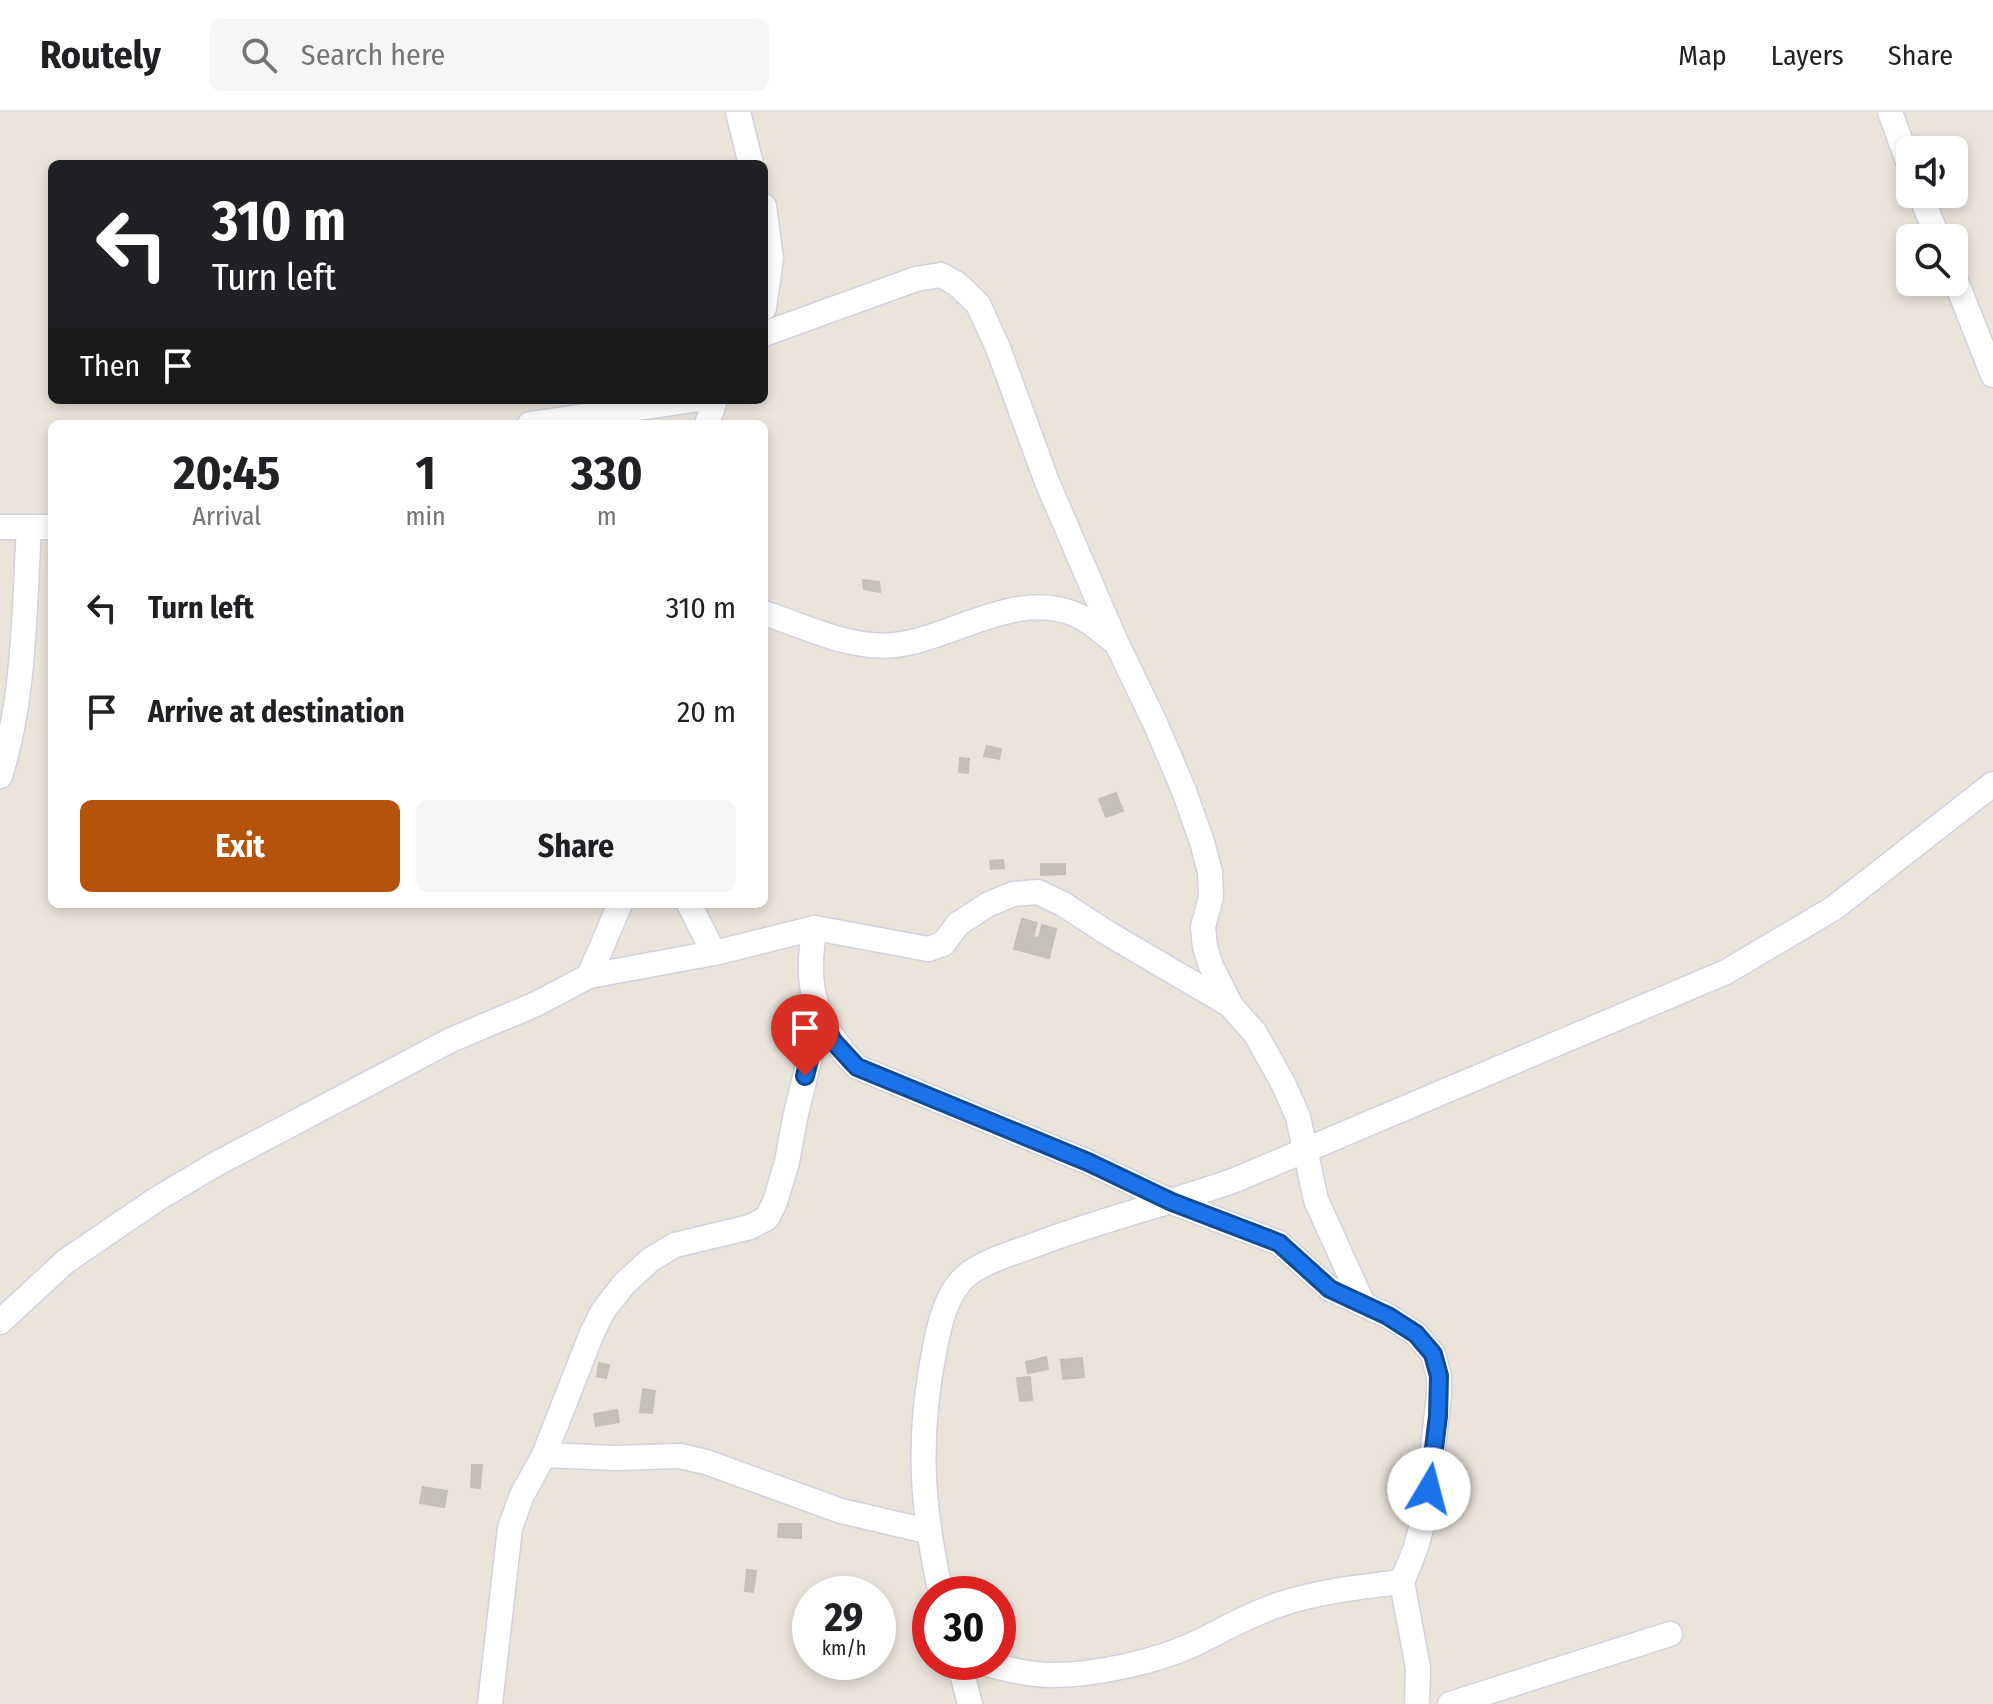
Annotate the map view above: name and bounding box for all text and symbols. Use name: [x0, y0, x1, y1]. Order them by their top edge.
search box: [209, 19, 769, 91]
text: Routely: [40, 32, 161, 78]
icon: search: [237, 33, 281, 77]
text: Search here: [301, 37, 445, 73]
text: Map: [1678, 39, 1727, 72]
text: Layers: [1771, 39, 1844, 72]
text: Share: [1888, 39, 1953, 72]
map controls: [1896, 136, 1968, 296]
button: sound: [1896, 136, 1968, 208]
text: 310 m: [212, 188, 346, 255]
icon: left: [80, 192, 184, 296]
button: search: [1896, 224, 1968, 296]
text: Turn left: [212, 256, 336, 300]
icon: arrive: [156, 344, 200, 388]
text: Then: [80, 348, 140, 384]
text: 20:45: [173, 444, 280, 502]
text: 1: [415, 444, 436, 502]
text: 330: [571, 444, 643, 502]
text: Arrival: [192, 501, 261, 532]
text: min: [406, 501, 446, 532]
text: m: [597, 501, 617, 532]
icon: left: [80, 586, 124, 630]
text: Turn left: [148, 590, 254, 626]
text: 310 m: [666, 590, 736, 626]
icon: arrive: [80, 690, 124, 734]
text: Arrive at destination: [148, 694, 405, 730]
text: 20 m: [677, 694, 736, 730]
button: Exit: [80, 800, 400, 892]
button: Share: [416, 800, 736, 892]
pin: [771, 994, 839, 1076]
icon: arrive: [783, 1006, 827, 1050]
position arrow: [1387, 1447, 1471, 1531]
speed limit sign: 30: [912, 1576, 1016, 1680]
text: 29: [824, 1594, 863, 1642]
text: km/h: [822, 1636, 866, 1660]

